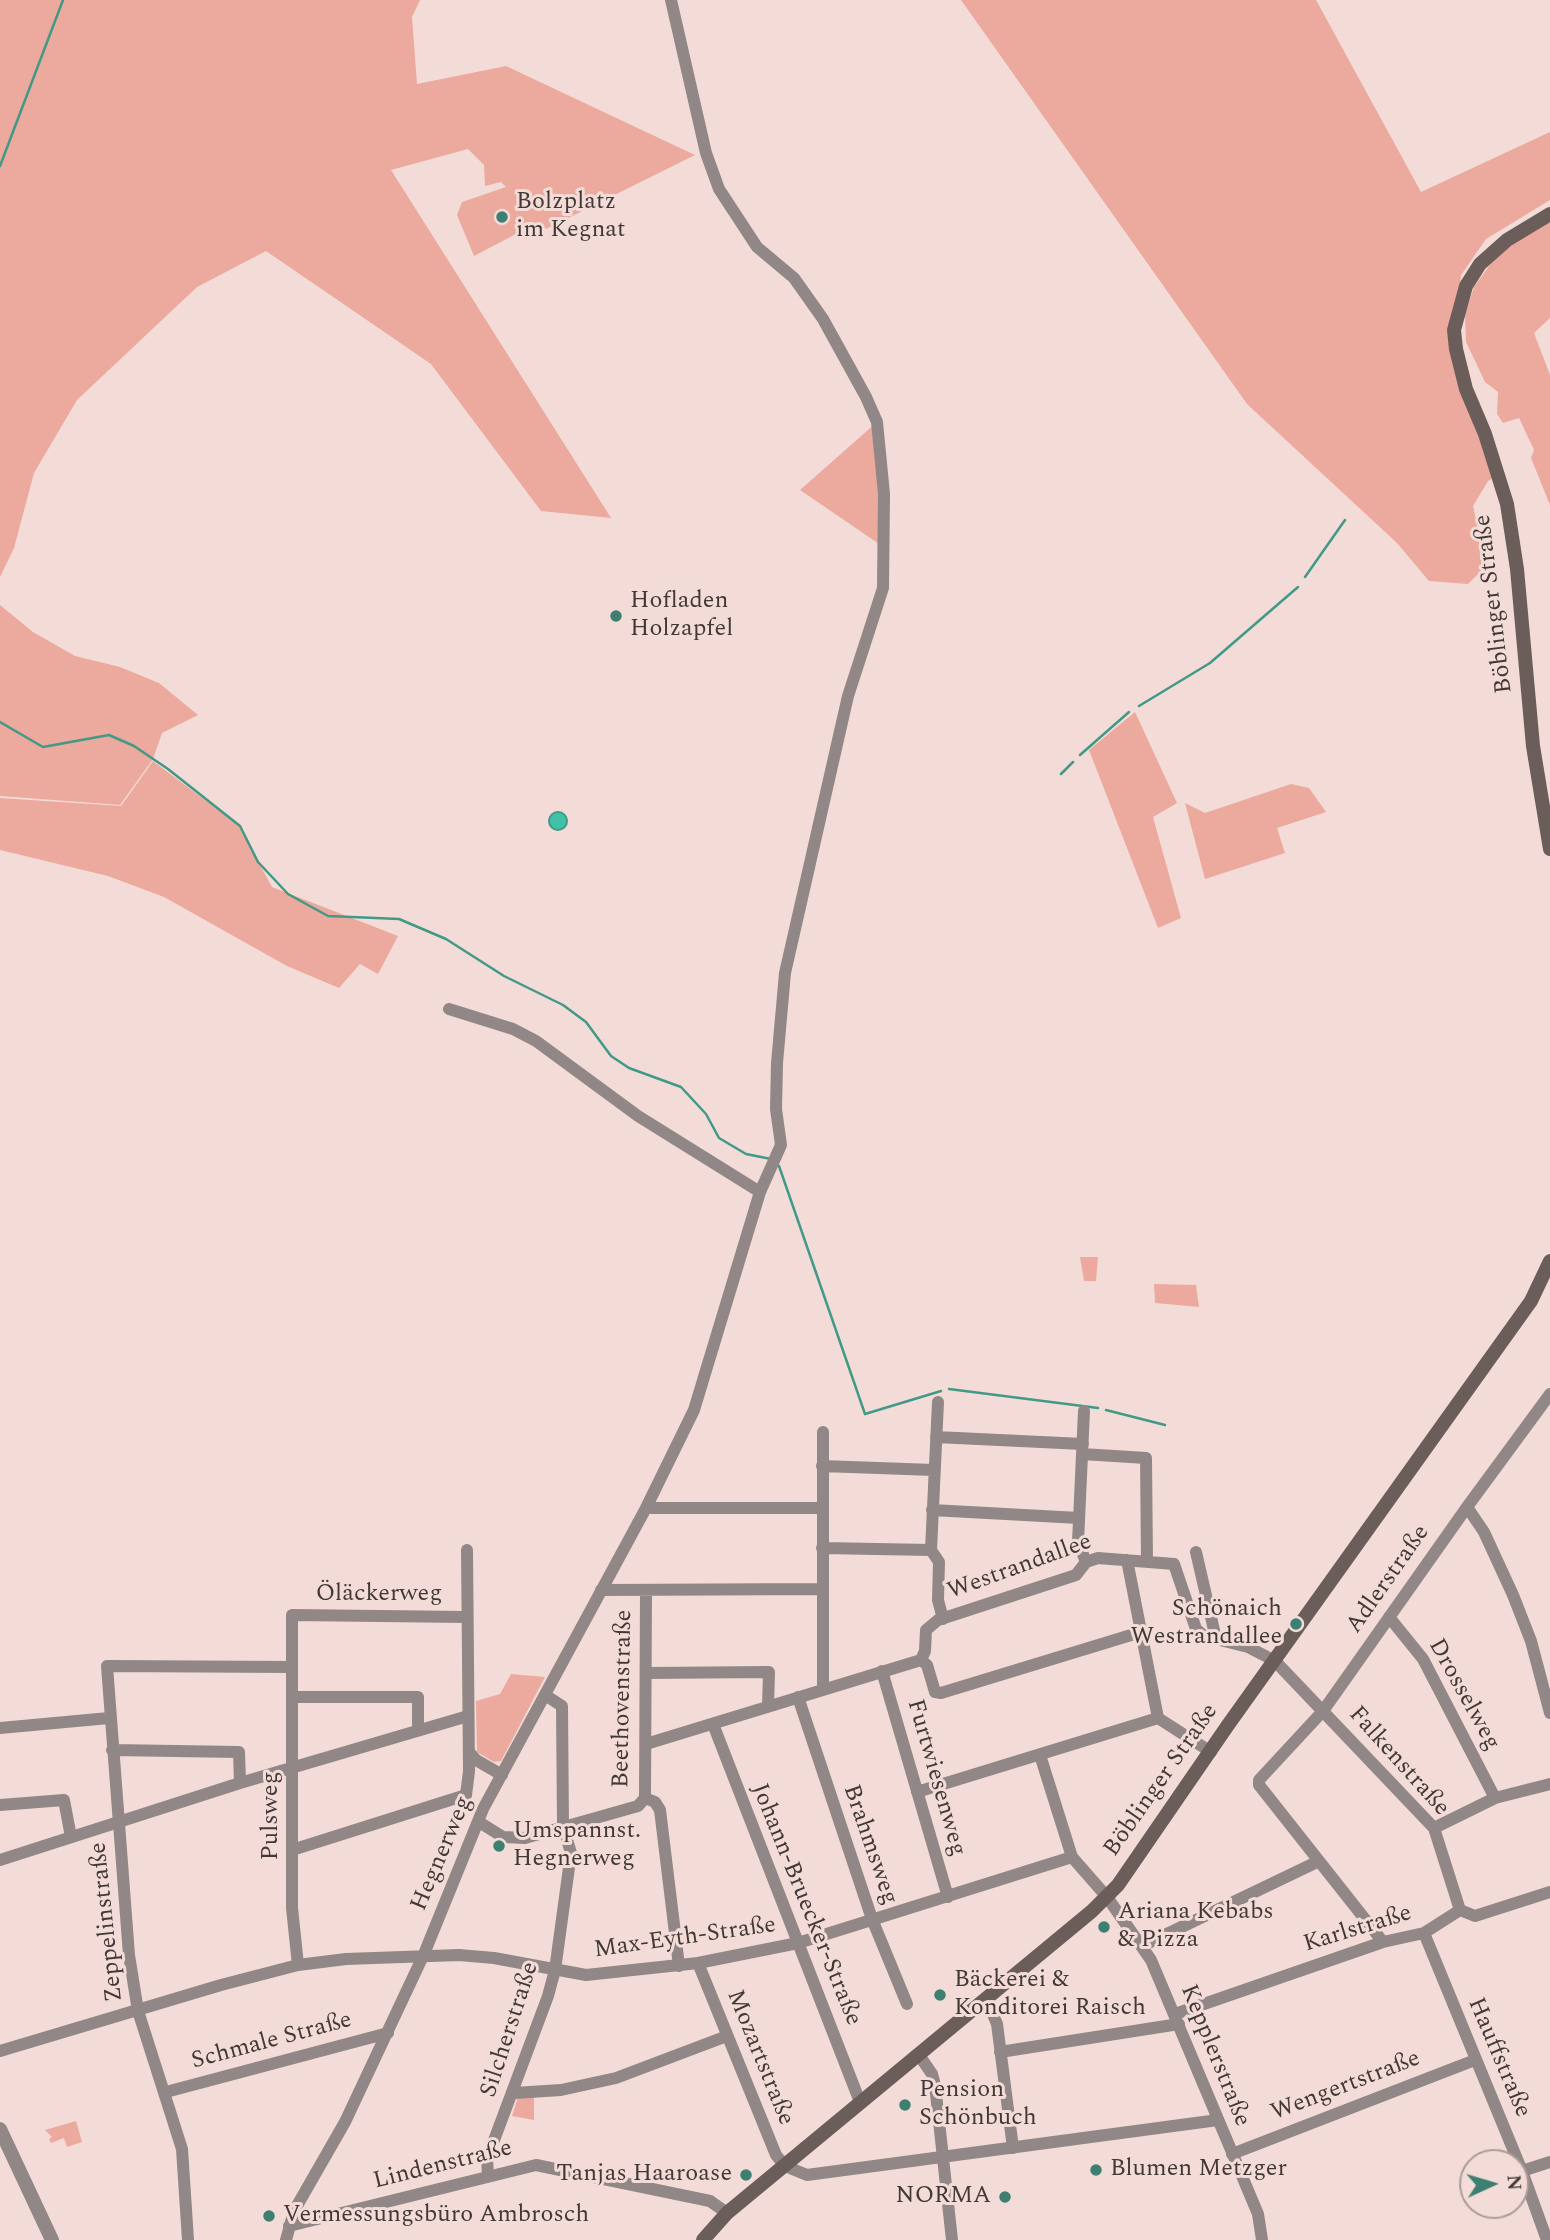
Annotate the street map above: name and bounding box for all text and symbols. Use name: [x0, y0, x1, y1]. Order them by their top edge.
place label: Bolzplatz im Kegnat: [516, 189, 625, 245]
marker: Bolzplatz im Kegnat: [494, 209, 510, 225]
street label: Böblinger Straße: [1470, 513, 1520, 695]
place label: Hofladen Holzapfel: [630, 588, 733, 644]
marker: Hofladen Holzapfel: [608, 608, 624, 624]
street label: Adlerstraße: [1341, 1520, 1437, 1640]
street label: Westrandallee: [944, 1529, 1096, 1607]
street label: Öläckerweg: [316, 1581, 442, 1609]
place label: Schönaich Westrandallee: [1131, 1596, 1282, 1652]
street label: Beethovenstraße: [608, 1610, 640, 1788]
marker: Schönaich Westrandallee: [1288, 1616, 1304, 1632]
street label: Drosselweg: [1421, 1634, 1505, 1756]
street label: Furtwiesenweg: [899, 1696, 971, 1860]
street label: Böblinger Straße: [1099, 1699, 1225, 1863]
street label: Falkenstraße: [1341, 1701, 1455, 1823]
street label: Pulsweg: [258, 1772, 286, 1860]
street label: Johann-Bruecker-Straße: [743, 1780, 867, 2030]
street label: Brahmsweg: [835, 1781, 903, 1909]
street label: Hegnerweg: [406, 1792, 480, 1916]
place label: Umspannst. Hegnerweg: [513, 1818, 641, 1874]
marker: Umspannst. Hegnerweg: [491, 1838, 507, 1854]
street label: Zeppelinstraße: [85, 1841, 131, 2003]
place label: Ariana Kebabs & Pizza: [1118, 1899, 1274, 1955]
street label: Karlstraße: [1300, 1900, 1416, 1960]
street label: Max-Eyth-Straße: [592, 1912, 778, 1966]
marker: Ariana Kebabs & Pizza: [1096, 1919, 1112, 1935]
street label: Silcherstraße: [476, 1959, 546, 2101]
place label: Bäckerei & Konditorei Raisch: [954, 1967, 1146, 2023]
street label: Kepplerstraße: [1173, 1981, 1255, 2131]
street label: Mozartstraße: [719, 1986, 799, 2130]
marker: Bäckerei & Konditorei Raisch: [932, 1987, 948, 2003]
street label: Hauffstraße: [1460, 1994, 1536, 2122]
street label: Schmale Straße: [189, 2007, 355, 2077]
street label: Wengertstraße: [1267, 2045, 1425, 2129]
place label: Pension Schönbuch: [919, 2077, 1037, 2133]
marker: Pension Schönbuch: [897, 2097, 913, 2113]
street label: Lindenstraße: [371, 2135, 515, 2197]
north arrow: [1459, 2149, 1529, 2219]
place label: Blumen Metzger: [1110, 2156, 1287, 2184]
place label: Tanjas Haaroase: [556, 2161, 732, 2189]
marker: Blumen Metzger: [1088, 2162, 1104, 2178]
marker: Tanjas Haaroase: [738, 2167, 754, 2183]
text: N: [1498, 2174, 1528, 2191]
place label: NORMA: [896, 2183, 991, 2211]
marker: NORMA: [997, 2189, 1013, 2205]
place label: Vermessungsbüro Ambrosch: [283, 2202, 589, 2230]
marker: Vermessungsbüro Ambrosch: [261, 2208, 277, 2224]

